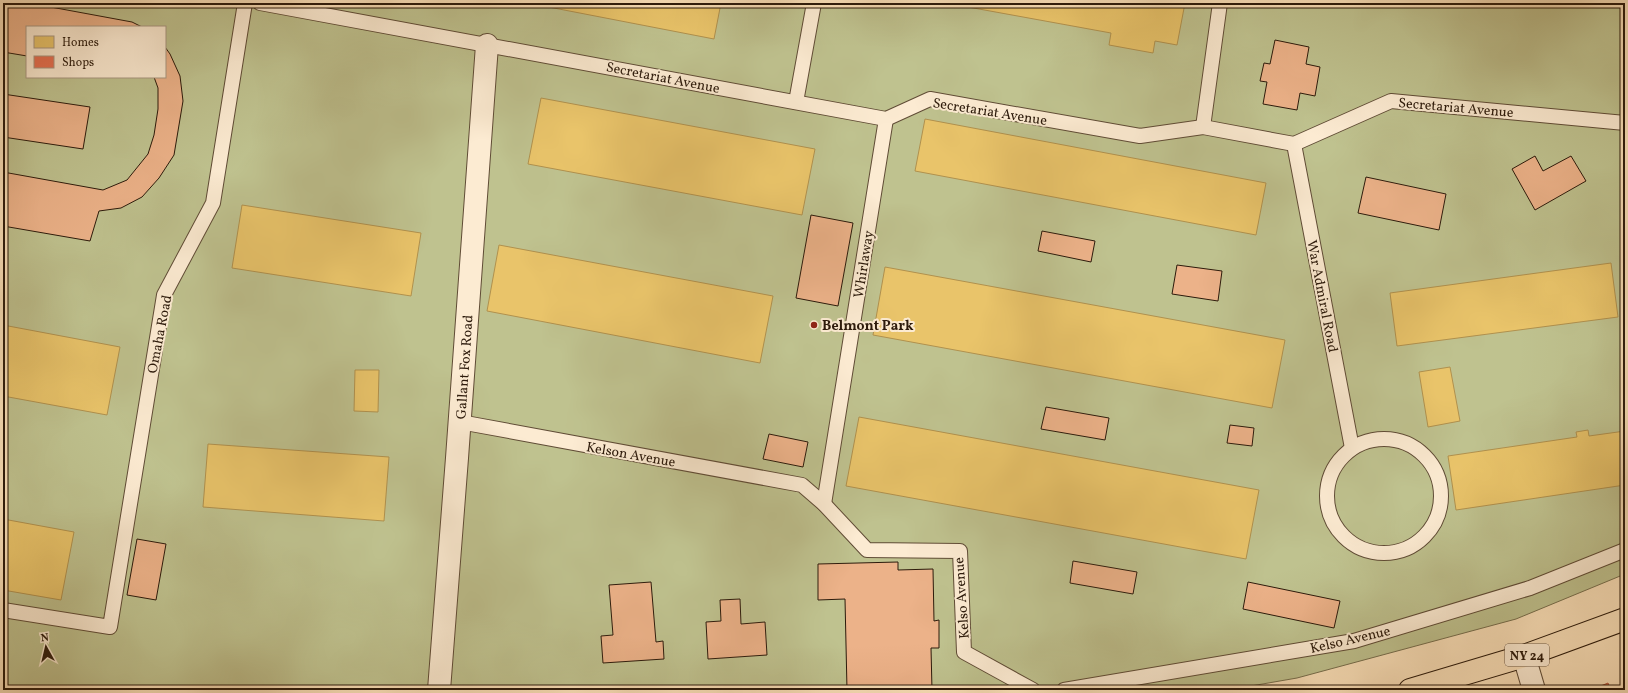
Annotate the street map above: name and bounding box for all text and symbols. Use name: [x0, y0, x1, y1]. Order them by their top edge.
legend: [26, 26, 166, 78]
text: Homes: [62, 35, 99, 51]
text: Shops: [62, 55, 94, 71]
street label: Secretariat Avenue: [604, 58, 721, 99]
street label: Secretariat Avenue: [931, 94, 1049, 131]
street label: Secretariat Avenue: [1398, 94, 1515, 123]
street label: Whirlaway: [850, 229, 879, 299]
street label: War Admiral Road: [1301, 238, 1342, 354]
street label: Omaha Road: [144, 293, 177, 375]
street label: Gallant Fox Road: [452, 314, 479, 420]
place label: Belmont Park: [822, 317, 914, 336]
marker: Belmont Park: [809, 320, 819, 330]
street label: Kelson Avenue: [585, 438, 677, 473]
street label: Kelso Avenue: [950, 556, 975, 639]
street label: Kelso Avenue: [1308, 622, 1393, 659]
north arrow: [26, 627, 66, 667]
text: N: [40, 631, 50, 647]
road number: NY 24: [1505, 644, 1549, 666]

